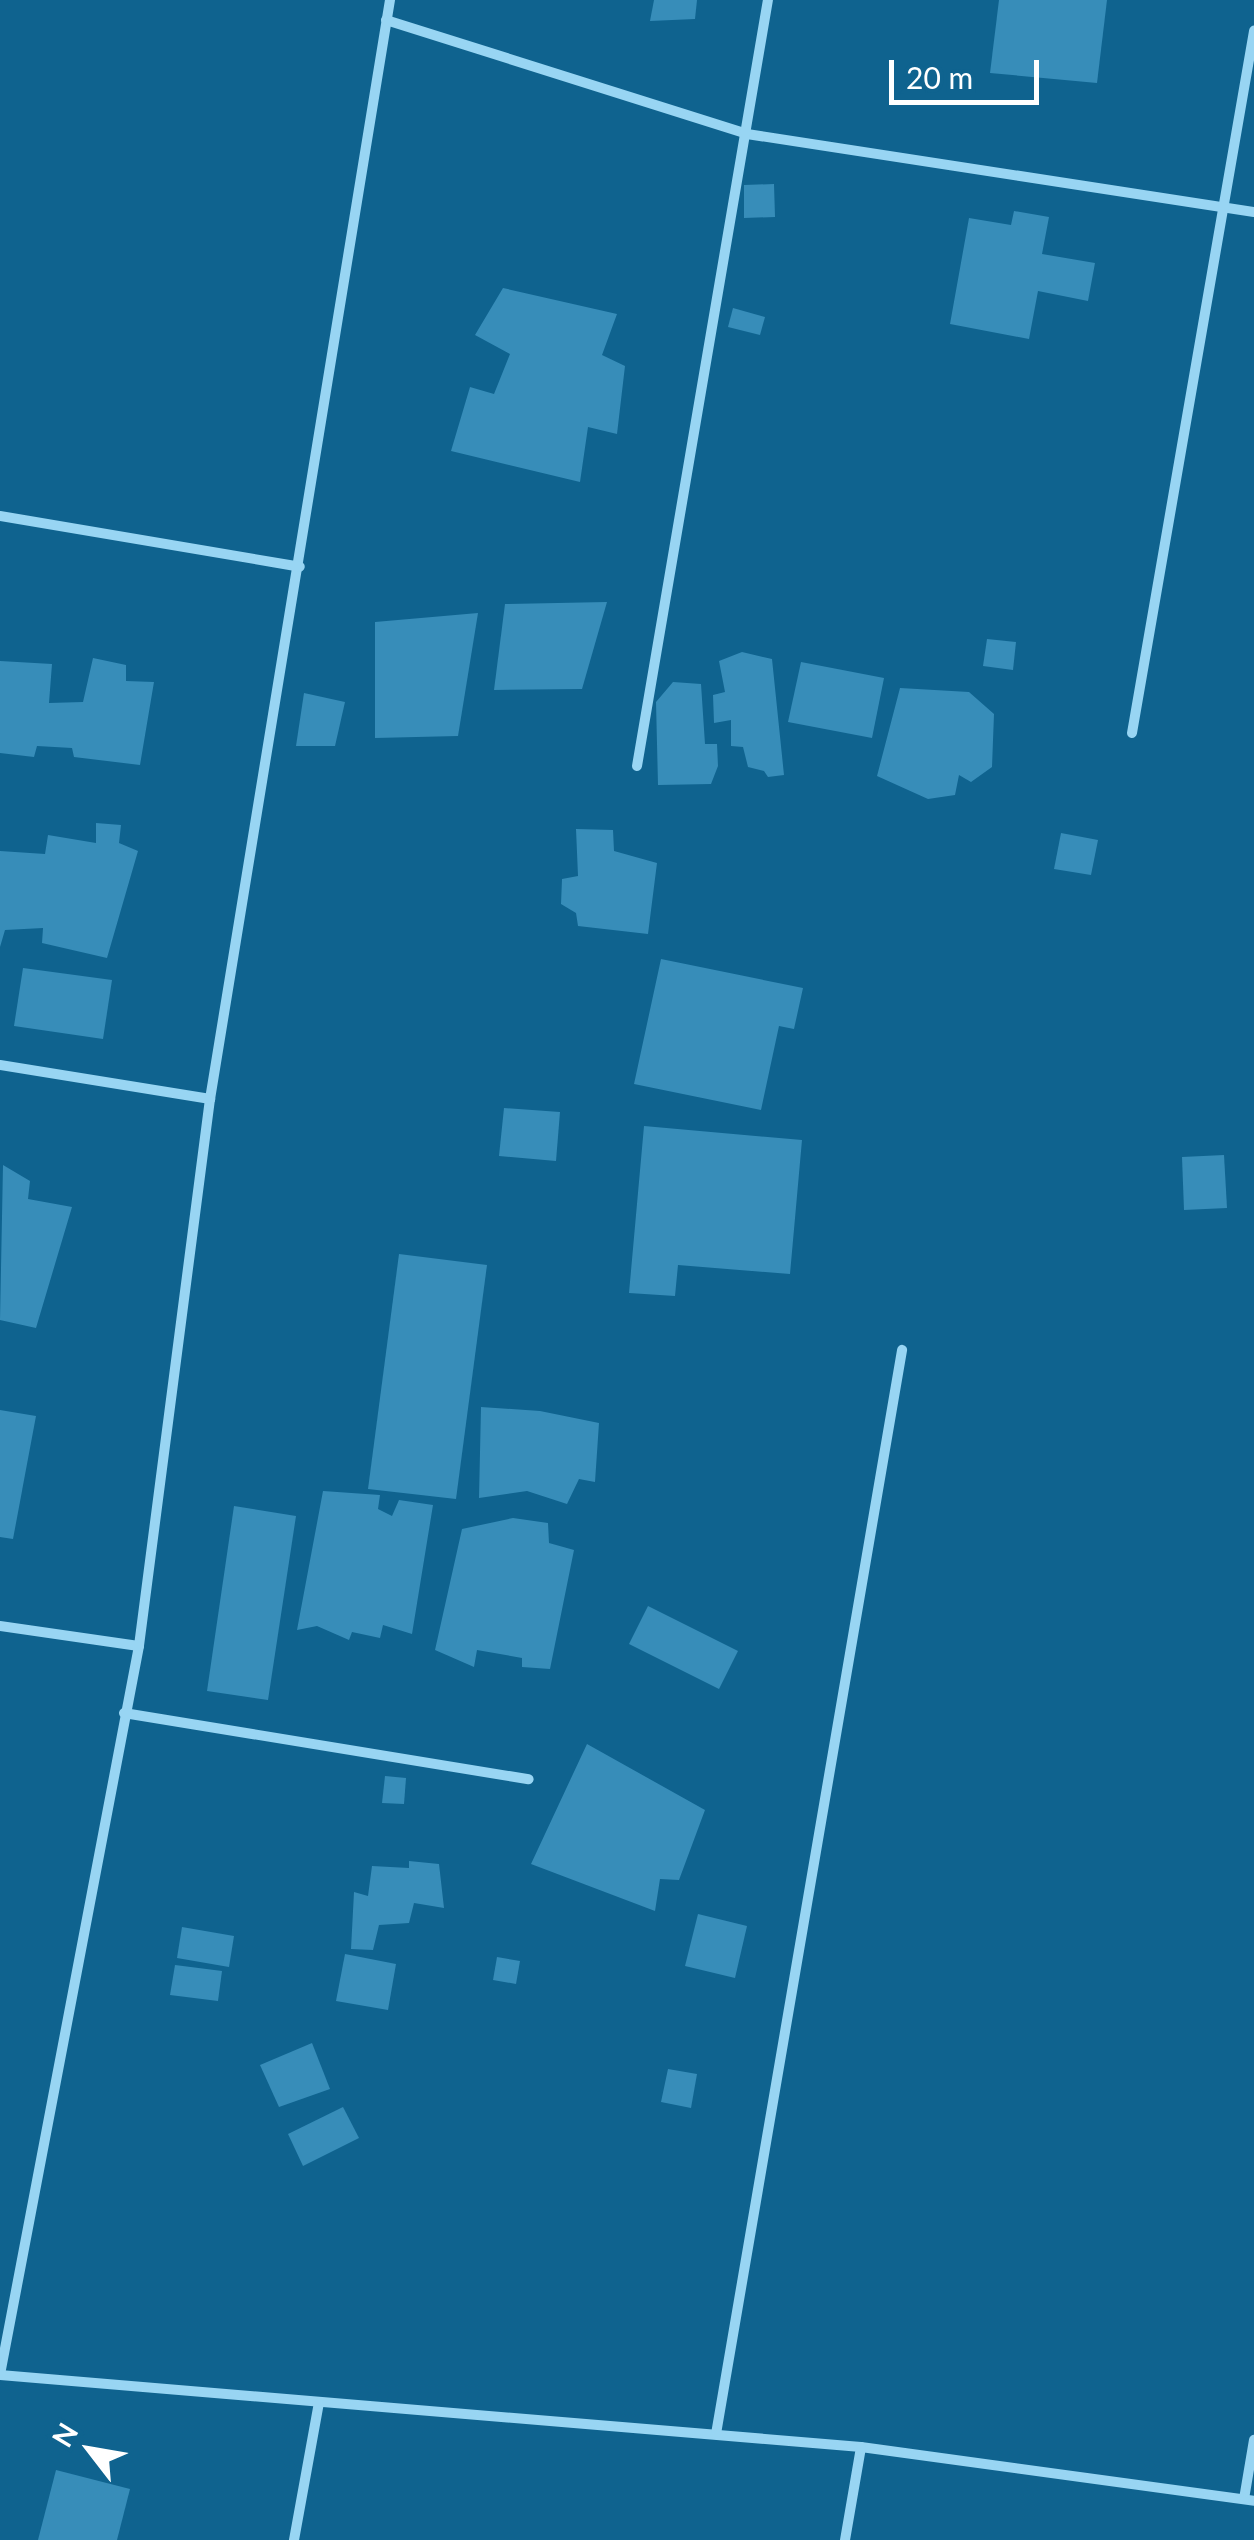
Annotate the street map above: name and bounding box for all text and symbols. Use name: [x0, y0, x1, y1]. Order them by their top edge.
scale bar: [894, 40, 1044, 102]
text: 20 m: [906, 59, 973, 95]
north arrow: [40, 2400, 140, 2500]
text: N: [44, 2417, 84, 2453]

